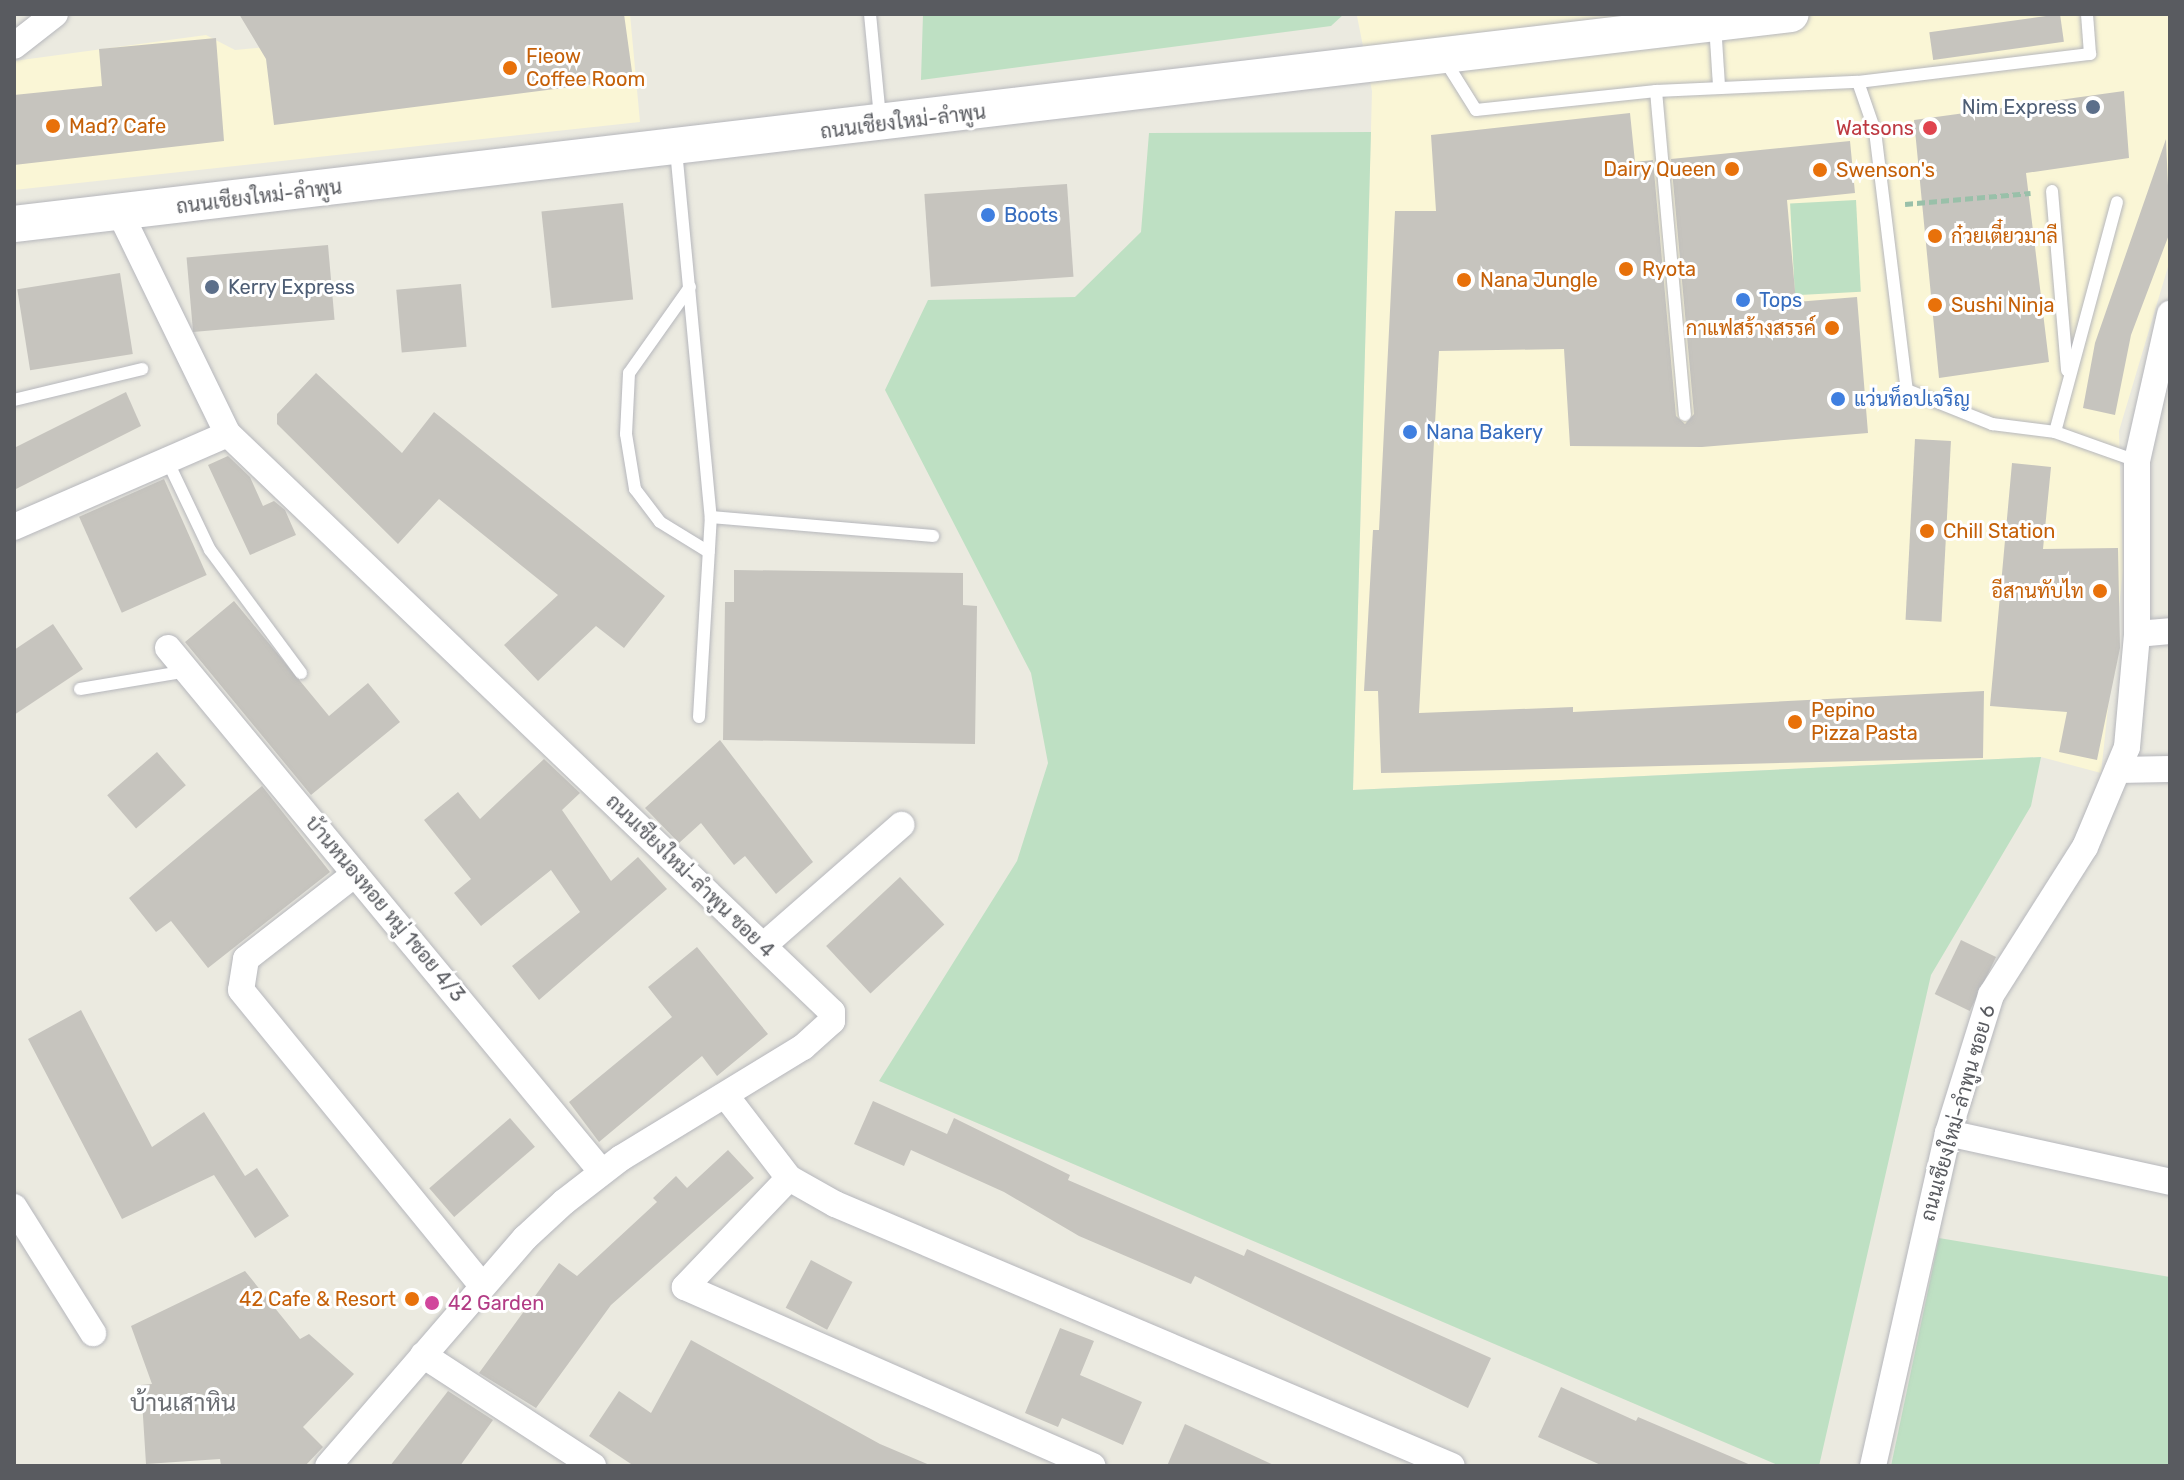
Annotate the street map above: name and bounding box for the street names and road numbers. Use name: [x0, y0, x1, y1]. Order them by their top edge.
street label: ถนนเชียงใหม่-ลำพูน: [819, 100, 987, 144]
street label: ถนนเชียงใหม่-ลำพูน: [175, 175, 343, 219]
street label: ถนนเชียงใหม่-ลำพูน ซอย 4: [601, 789, 779, 963]
street label: บ้านหนองหอย หมู่ 1ซอย 4/3: [300, 811, 470, 1007]
street label: ถนนเชียงใหม่-ลำพูน ซอย 6: [1916, 1002, 2000, 1224]

